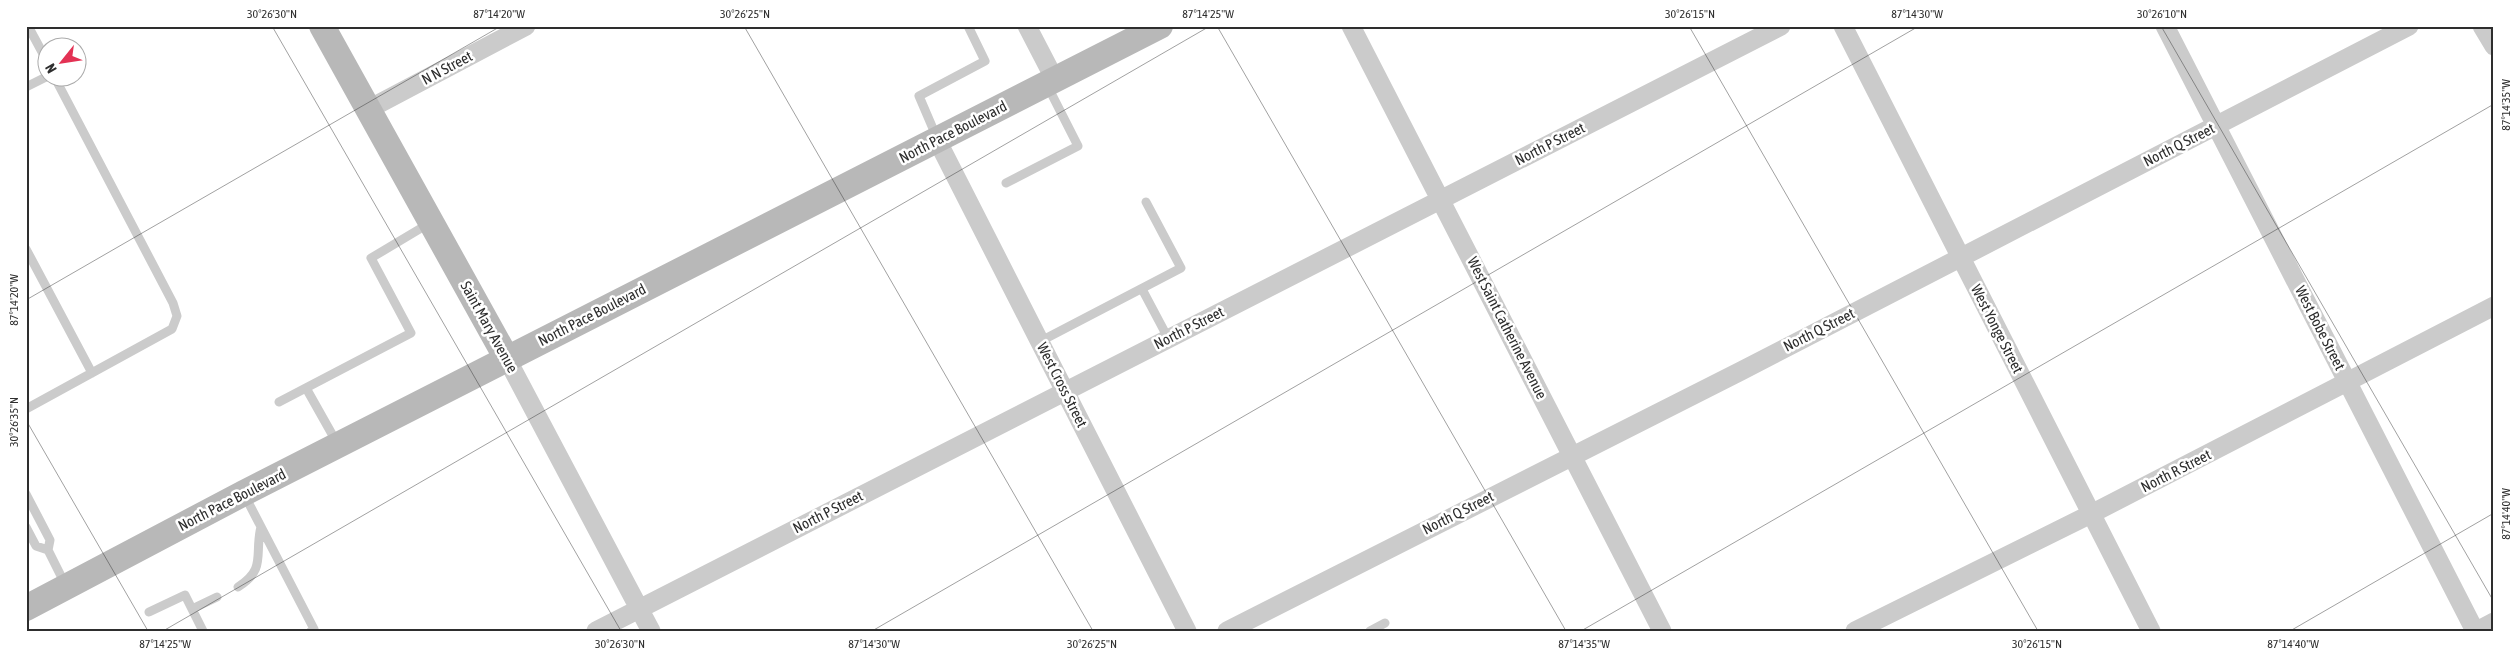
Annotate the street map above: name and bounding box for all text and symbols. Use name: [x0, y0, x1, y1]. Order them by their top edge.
text: 30°26'30"N: [247, 7, 297, 21]
text: 87°14'20"W: [473, 7, 525, 21]
text: 30°26'25"N: [720, 7, 770, 21]
text: 87°14'25"W: [1182, 7, 1234, 21]
text: 30°26'15"N: [1665, 7, 1715, 21]
text: 87°14'30"W: [1891, 7, 1943, 21]
text: 30°26'10"N: [2137, 7, 2187, 21]
north arrow: [38, 38, 88, 88]
street label: N N Street: [419, 47, 475, 88]
text: N: [42, 61, 60, 76]
text: 87°14'35"W: [2499, 79, 2513, 131]
street label: North Pace Boulevard: [896, 97, 1010, 166]
street label: North P Street: [1512, 119, 1588, 168]
street label: North Q Street: [2140, 119, 2217, 170]
street label: West Saint Catherine Avenue: [1464, 254, 1551, 402]
text: 87°14'20"W: [7, 274, 21, 326]
street label: Saint Mary Avenue: [457, 278, 522, 375]
street label: North Pace Boulevard: [535, 280, 649, 349]
street label: West Yonge Street: [1968, 282, 2027, 376]
street label: West Bobe Street: [2292, 283, 2349, 373]
street label: North P Street: [1151, 303, 1227, 352]
street label: North Q Street: [1780, 304, 1857, 355]
street label: West Cross Street: [1034, 340, 1091, 430]
text: 30°26'35"N: [7, 397, 21, 447]
street label: North R Street: [2138, 446, 2214, 495]
street label: North Pace Boulevard: [175, 465, 289, 534]
street label: North P Street: [790, 487, 866, 536]
street label: North Q Street: [1419, 487, 1496, 538]
text: 87°14'40"W: [2499, 488, 2513, 540]
text: 87°14'25"W: [139, 637, 191, 651]
text: 30°26'30"N: [595, 637, 645, 651]
text: 87°14'30"W: [848, 637, 900, 651]
text: 30°26'25"N: [1067, 637, 1117, 651]
text: 87°14'35"W: [1558, 637, 1610, 651]
text: 30°26'15"N: [2012, 637, 2062, 651]
text: 87°14'40"W: [2267, 637, 2319, 651]

